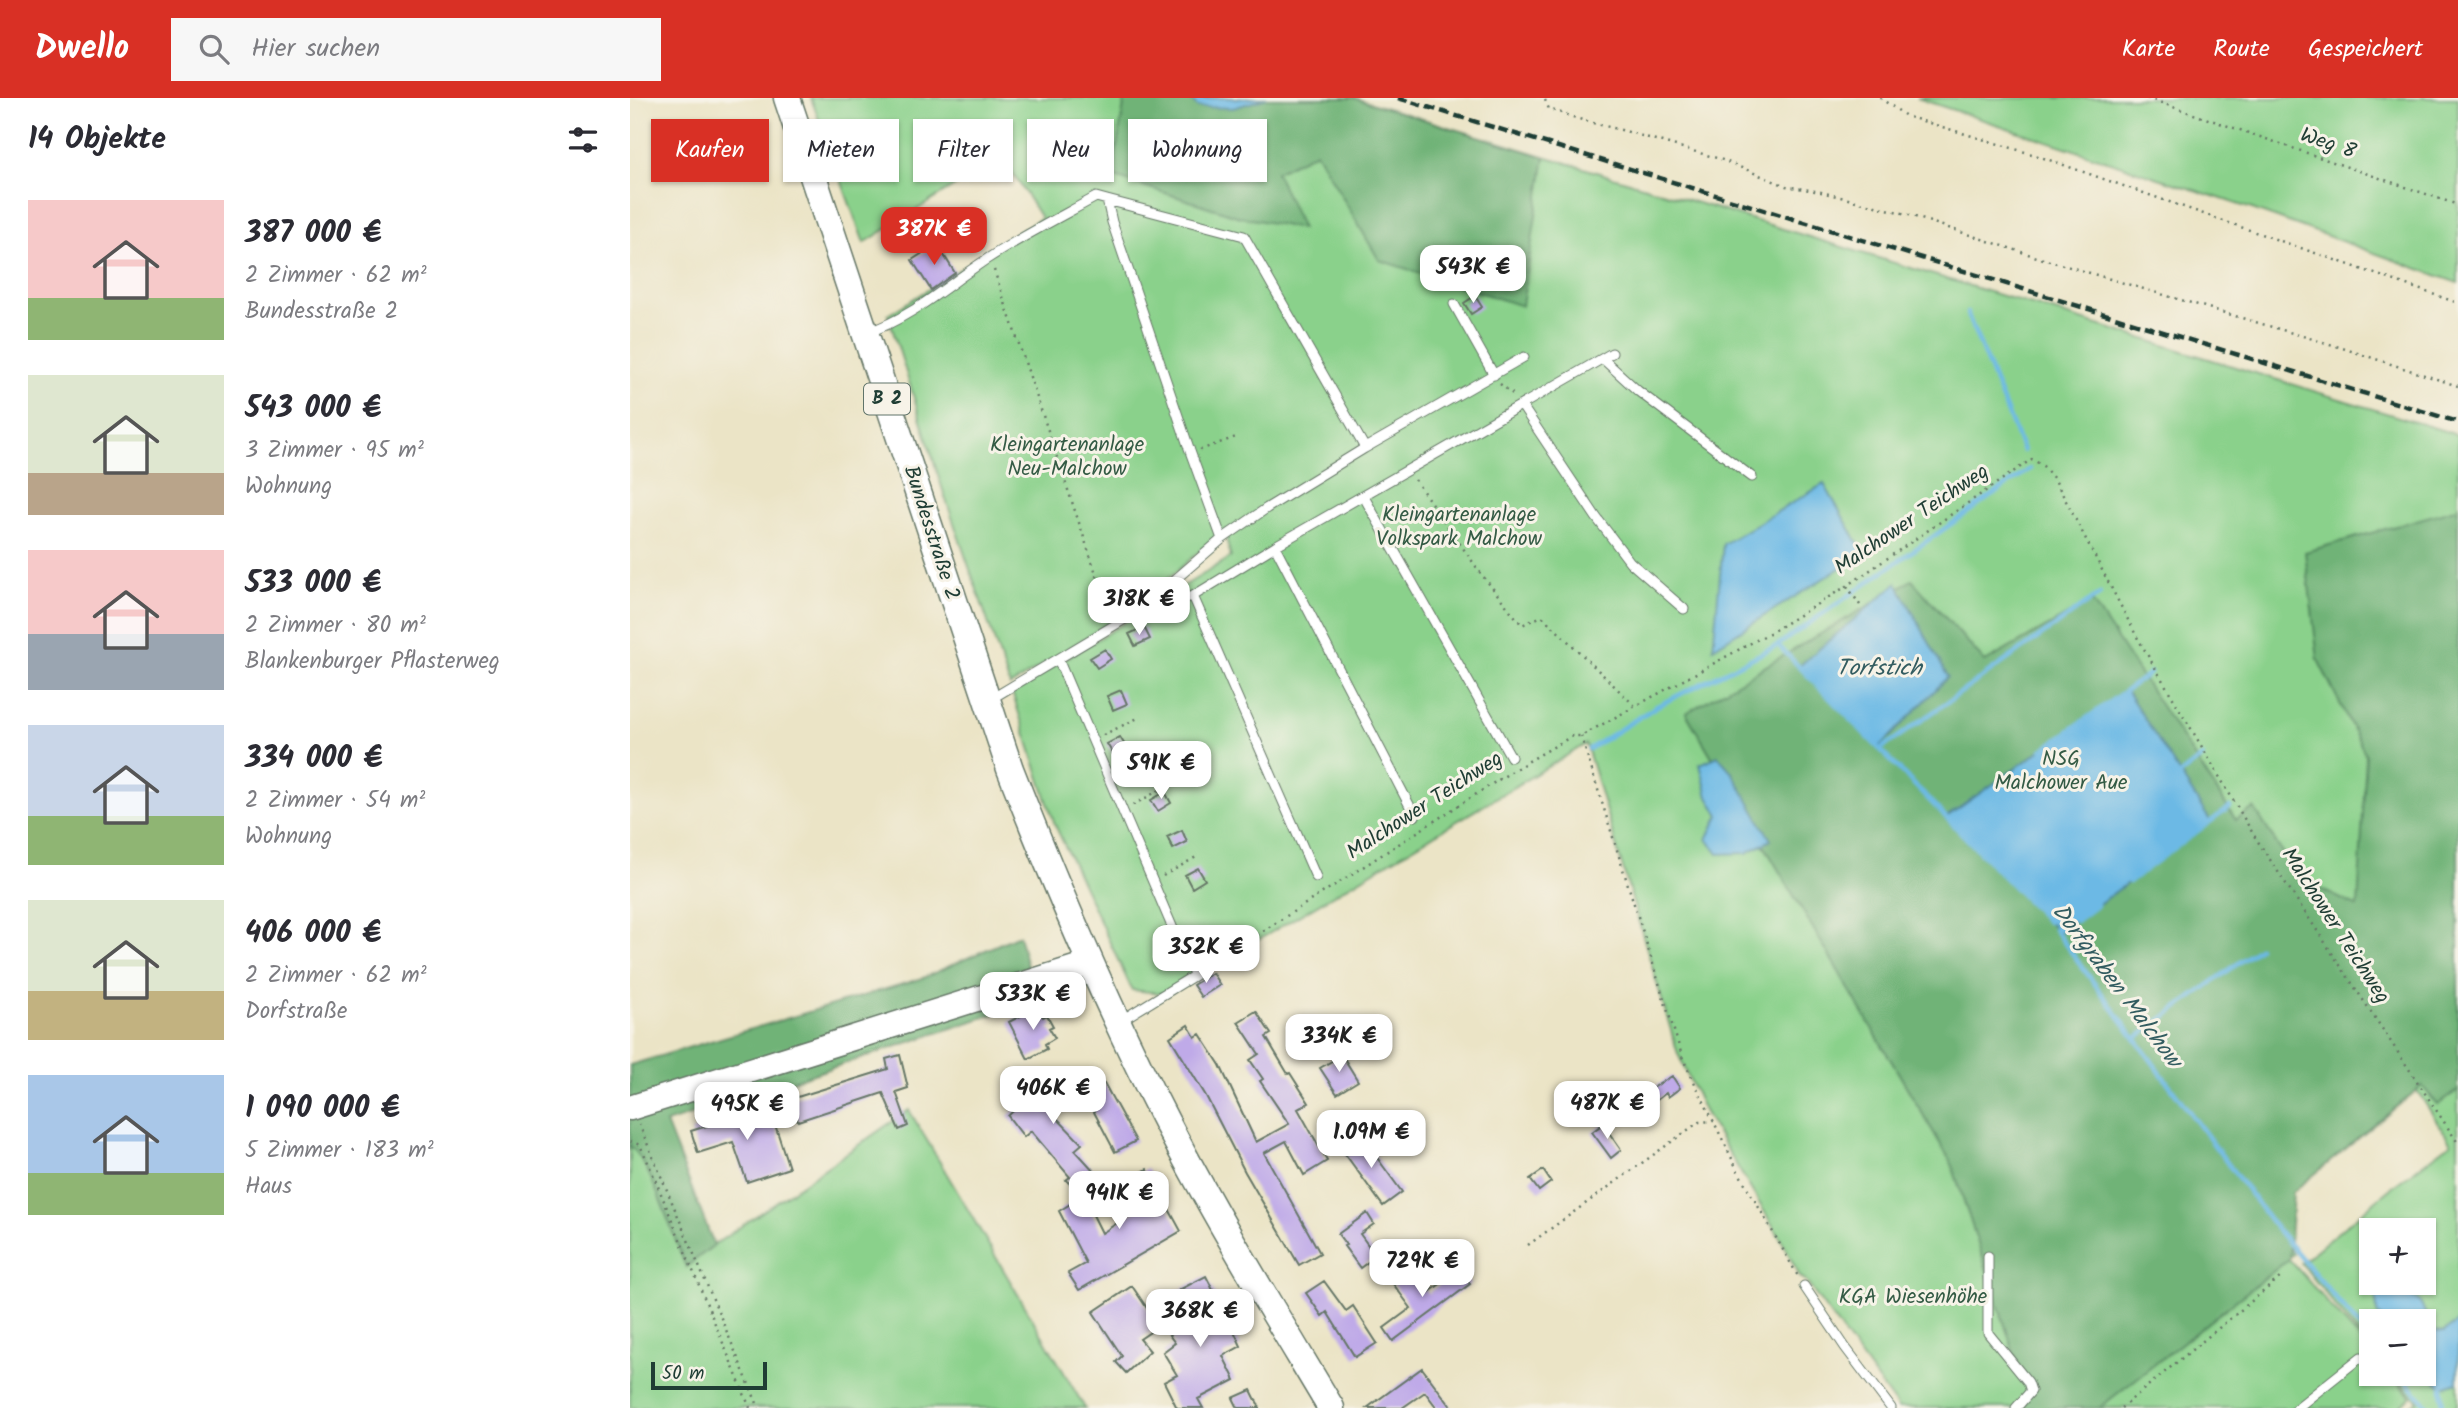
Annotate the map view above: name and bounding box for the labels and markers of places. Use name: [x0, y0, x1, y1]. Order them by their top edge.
pin: 387K €: [877, 208, 991, 267]
pin: 543K €: [1416, 246, 1530, 305]
pin: 318K €: [1082, 578, 1196, 637]
pin: 591K €: [1104, 742, 1218, 801]
pin: 352K €: [1149, 926, 1263, 985]
pin: 533K €: [976, 972, 1090, 1032]
pin: 334K €: [1282, 1014, 1396, 1074]
pin: 406K €: [996, 1066, 1110, 1126]
pin: 495K €: [690, 1082, 804, 1142]
pin: 487K €: [1550, 1082, 1664, 1141]
pin: 1.09M €: [1306, 1110, 1436, 1170]
pin: 941K €: [1062, 1172, 1176, 1231]
pin: 729K €: [1365, 1240, 1479, 1299]
pin: 368K €: [1143, 1290, 1257, 1349]

